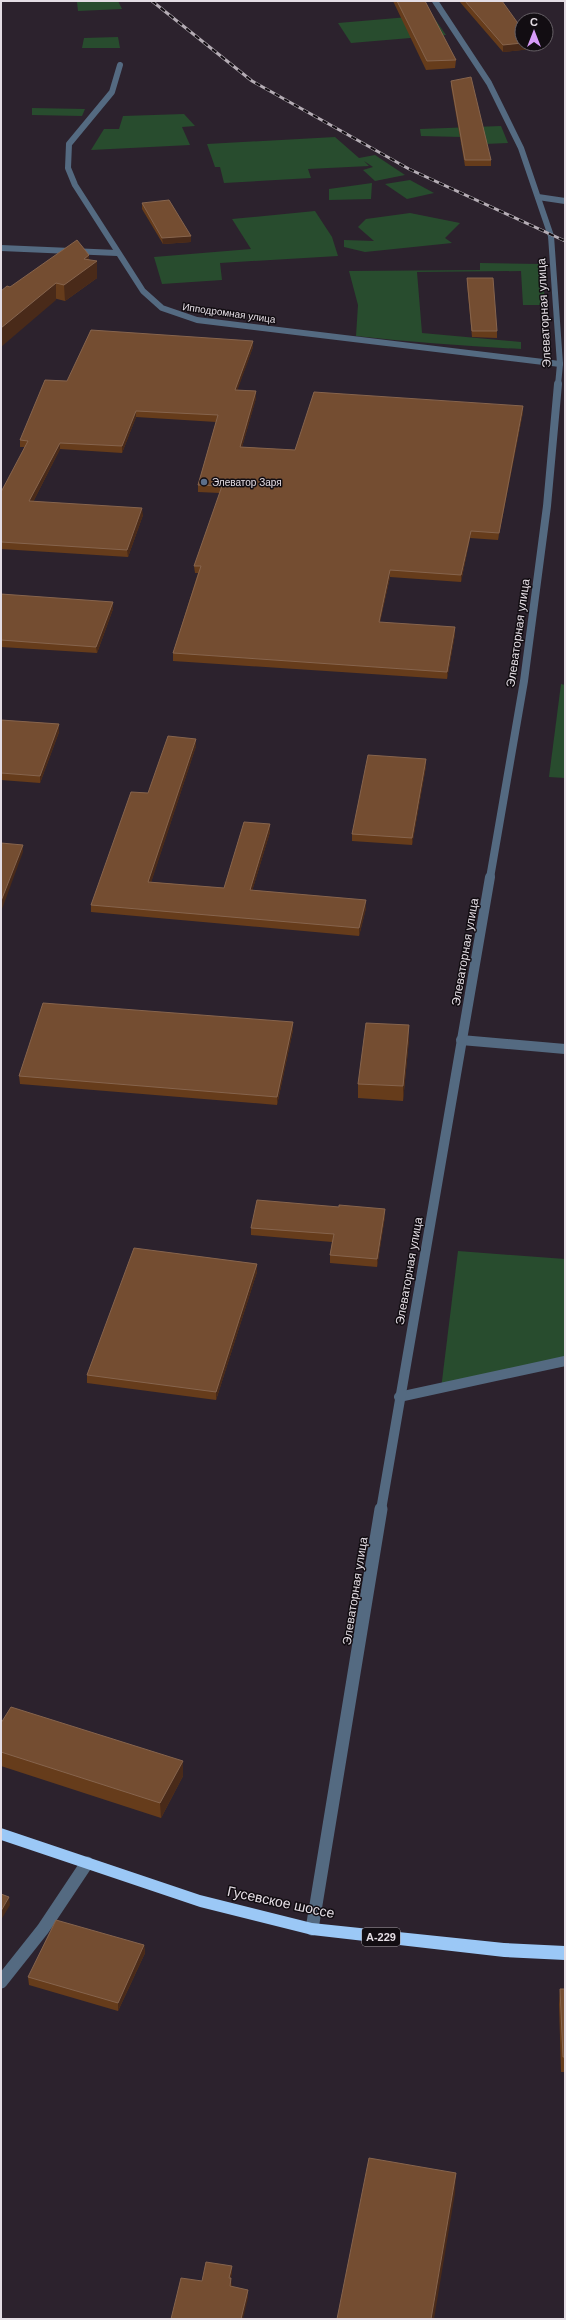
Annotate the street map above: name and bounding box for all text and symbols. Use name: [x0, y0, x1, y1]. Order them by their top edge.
north arrow: [514, 12, 554, 52]
text: С: [530, 16, 538, 28]
street label: Элеваторная улица: [534, 258, 554, 368]
street label: Ипподромная улица: [182, 301, 277, 325]
marker: Элеватор Заря: [199, 477, 209, 487]
place label: Элеватор Заря: [212, 477, 282, 488]
street label: Элеваторная улица: [503, 578, 533, 688]
street label: Элеваторная улица: [449, 897, 481, 1007]
street label: Элеваторная улица: [393, 1216, 425, 1326]
street label: Элеваторная улица: [340, 1536, 371, 1646]
street label: Гусевское шоссе: [226, 1883, 336, 1921]
road number: А-229: [362, 1928, 400, 1946]

